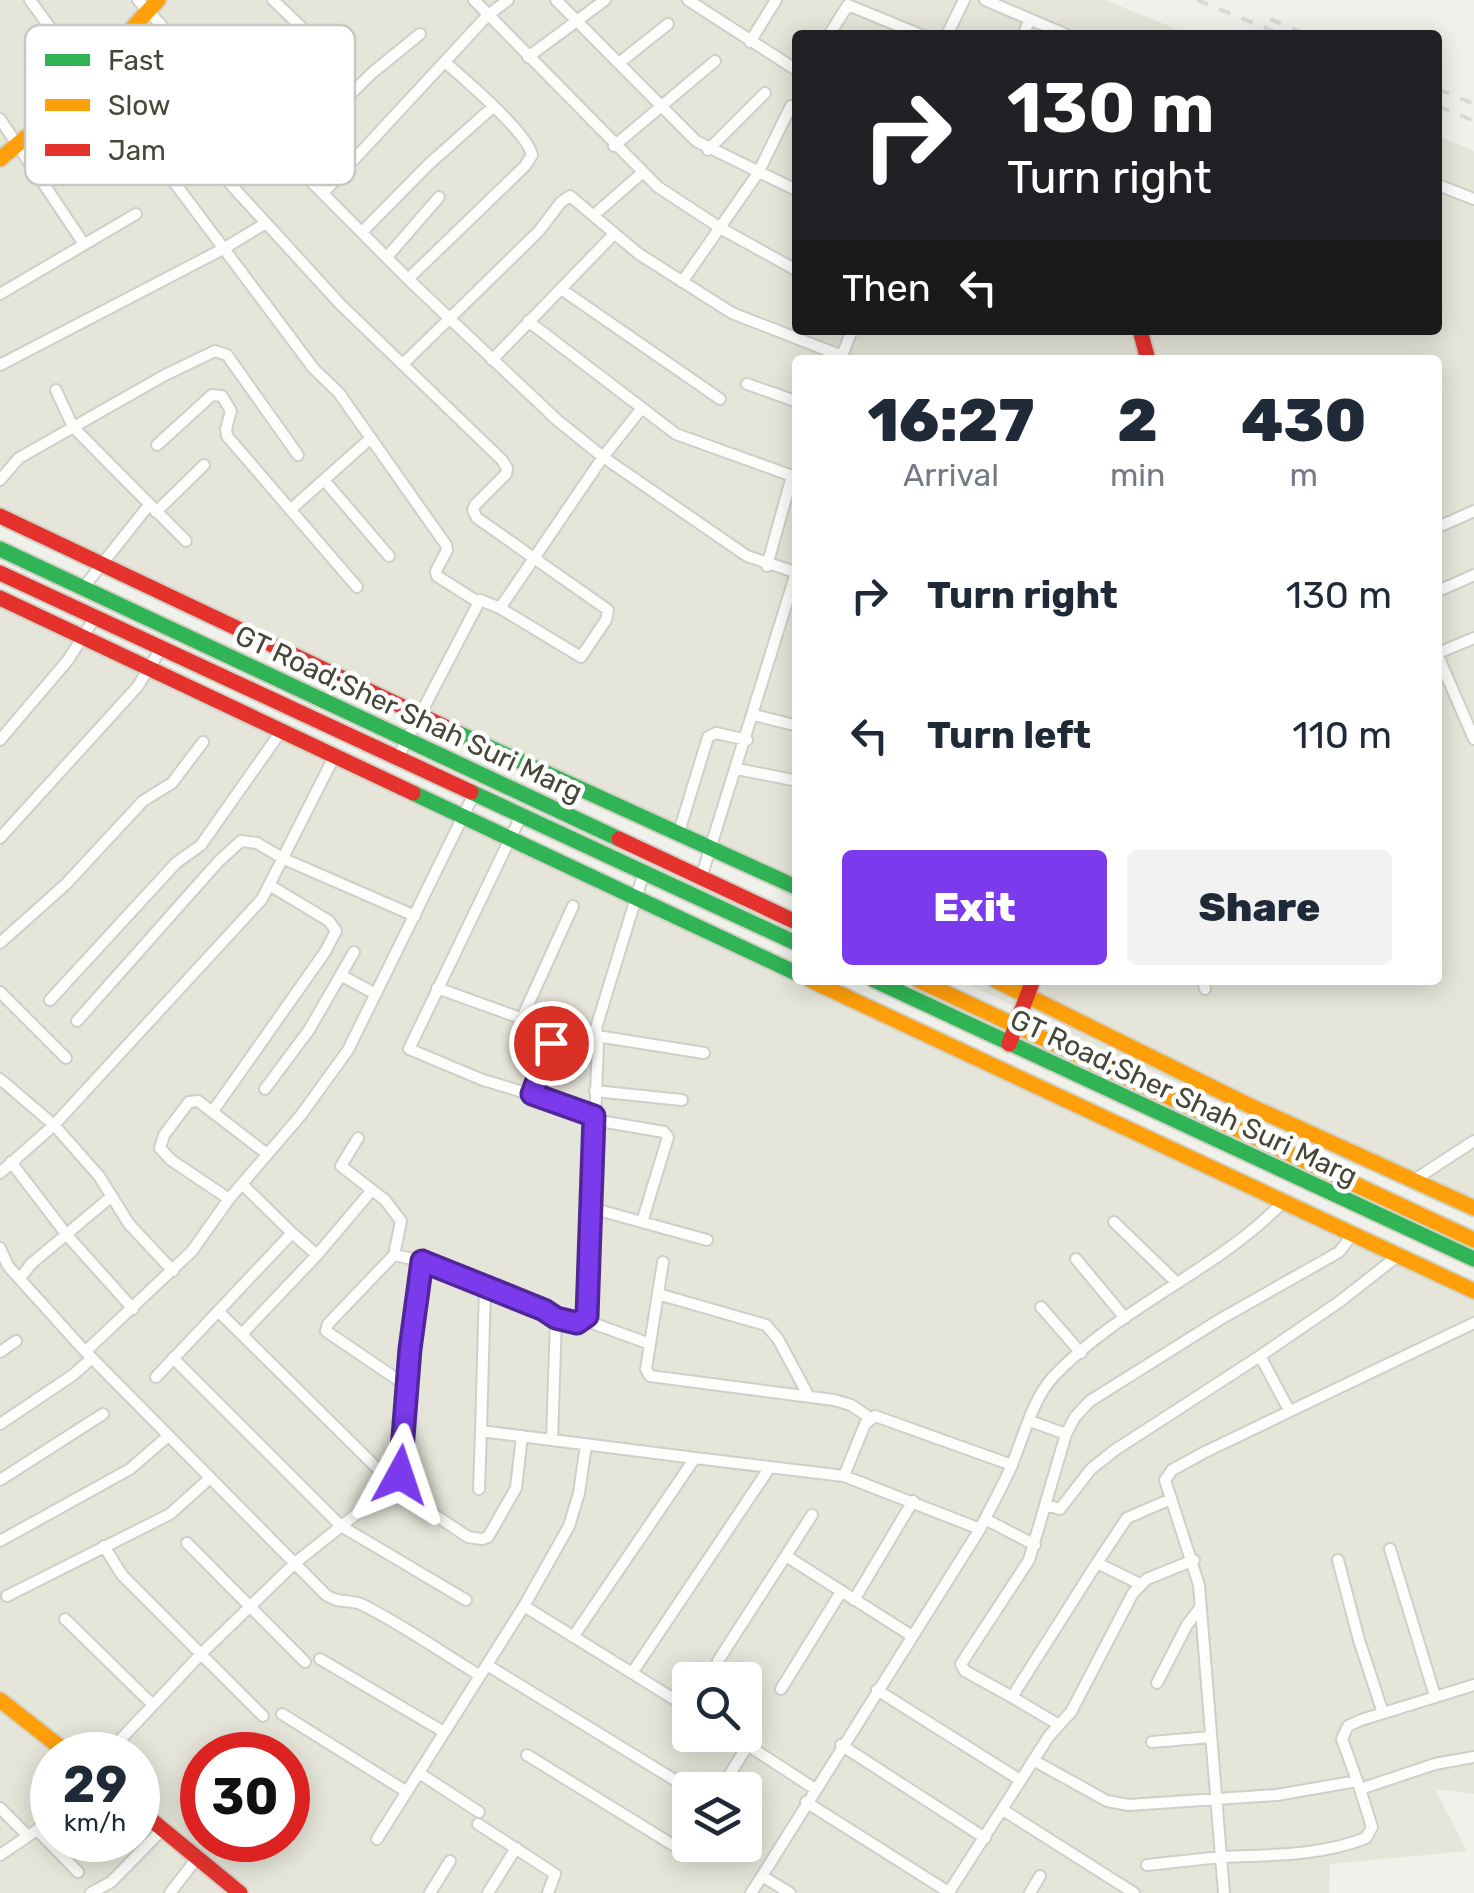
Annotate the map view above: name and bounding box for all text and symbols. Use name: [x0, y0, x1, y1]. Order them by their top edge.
legend: [25, 25, 355, 185]
text: Fast: [108, 44, 164, 77]
text: 130 m: [1007, 67, 1215, 150]
icon: right: [842, 70, 972, 200]
text: Slow: [108, 89, 170, 122]
text: Jam: [108, 134, 166, 167]
text: Turn right: [1007, 151, 1211, 204]
icon: left: [951, 260, 1006, 315]
text: Then: [842, 265, 931, 311]
text: 16:27: [868, 385, 1034, 456]
text: 2: [1117, 385, 1158, 456]
text: 430: [1241, 385, 1367, 456]
text: Arrival: [903, 456, 999, 494]
text: min: [1110, 456, 1165, 494]
text: m: [1290, 456, 1318, 494]
icon: right: [842, 568, 897, 623]
text: Turn right: [927, 572, 1118, 618]
text: 130 m: [1286, 572, 1392, 618]
street label: GT Road;Sher Shah Suri Marg: [230, 618, 588, 809]
icon: left: [842, 708, 897, 763]
text: Turn left: [927, 712, 1091, 758]
text: 110 m: [1292, 712, 1392, 758]
button: Exit: [842, 850, 1107, 965]
button: Share: [1127, 850, 1392, 965]
pin: [509, 1001, 594, 1086]
street label: GT Road;Sher Shah Suri Marg: [1005, 1002, 1363, 1193]
icon: arrive: [524, 1016, 579, 1071]
position arrow: [348, 1423, 452, 1527]
map controls: [672, 1662, 762, 1862]
button: search: [672, 1662, 762, 1752]
speed limit sign: 30: [180, 1732, 310, 1862]
text: 29: [63, 1755, 127, 1815]
button: layers: [672, 1772, 762, 1862]
text: km/h: [64, 1808, 126, 1837]

